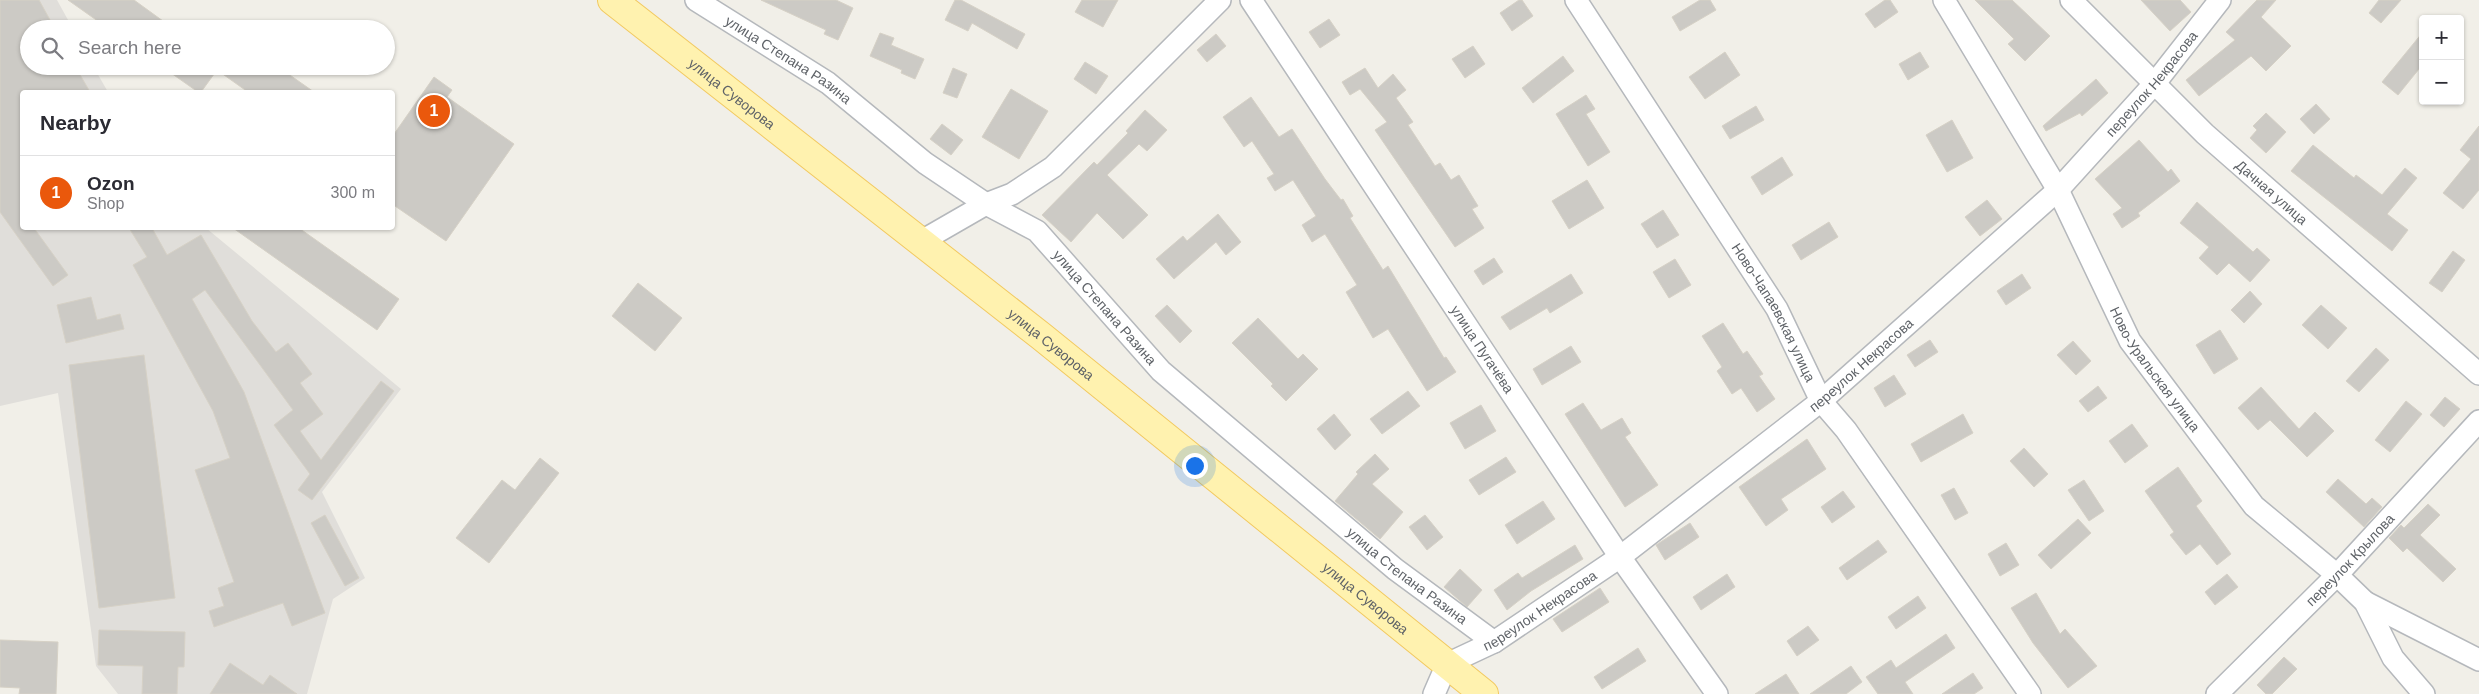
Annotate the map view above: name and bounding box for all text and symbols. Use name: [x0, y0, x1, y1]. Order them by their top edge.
street label: улица Степана Разина: [722, 12, 855, 107]
map controls: [2419, 15, 2464, 105]
button: +: [2419, 15, 2464, 60]
search box: [20, 20, 395, 75]
street label: переулок Некрасова: [2102, 28, 2201, 140]
icon: search: [38, 34, 66, 62]
text: Search here: [78, 37, 182, 58]
street label: улица Суворова: [685, 55, 778, 133]
button: −: [2419, 60, 2464, 105]
pin: 1: [418, 92, 450, 130]
text: Nearby: [40, 111, 111, 134]
street label: Дачная улица: [2233, 157, 2311, 228]
text: Ozon: [87, 173, 135, 194]
text: 1: [52, 184, 60, 201]
text: 300 m: [331, 184, 375, 201]
text: Shop: [87, 195, 124, 212]
street label: Ново-Чапаевская улица: [1728, 240, 1819, 384]
street label: улица Степана Разина: [1050, 247, 1160, 368]
street label: улица Пугачёва: [1448, 302, 1517, 396]
street label: Ново-Уральская улица: [2107, 304, 2203, 435]
street label: улица Суворова: [1005, 305, 1097, 384]
street label: переулок Некрасова: [1806, 315, 1917, 415]
your location: [1182, 453, 1208, 479]
street label: переулок Крылова: [2303, 510, 2398, 609]
street label: улица Степана Разина: [1344, 524, 1470, 627]
street label: улица Суворова: [1319, 559, 1412, 638]
street label: переулок Некрасова: [1480, 567, 1600, 654]

